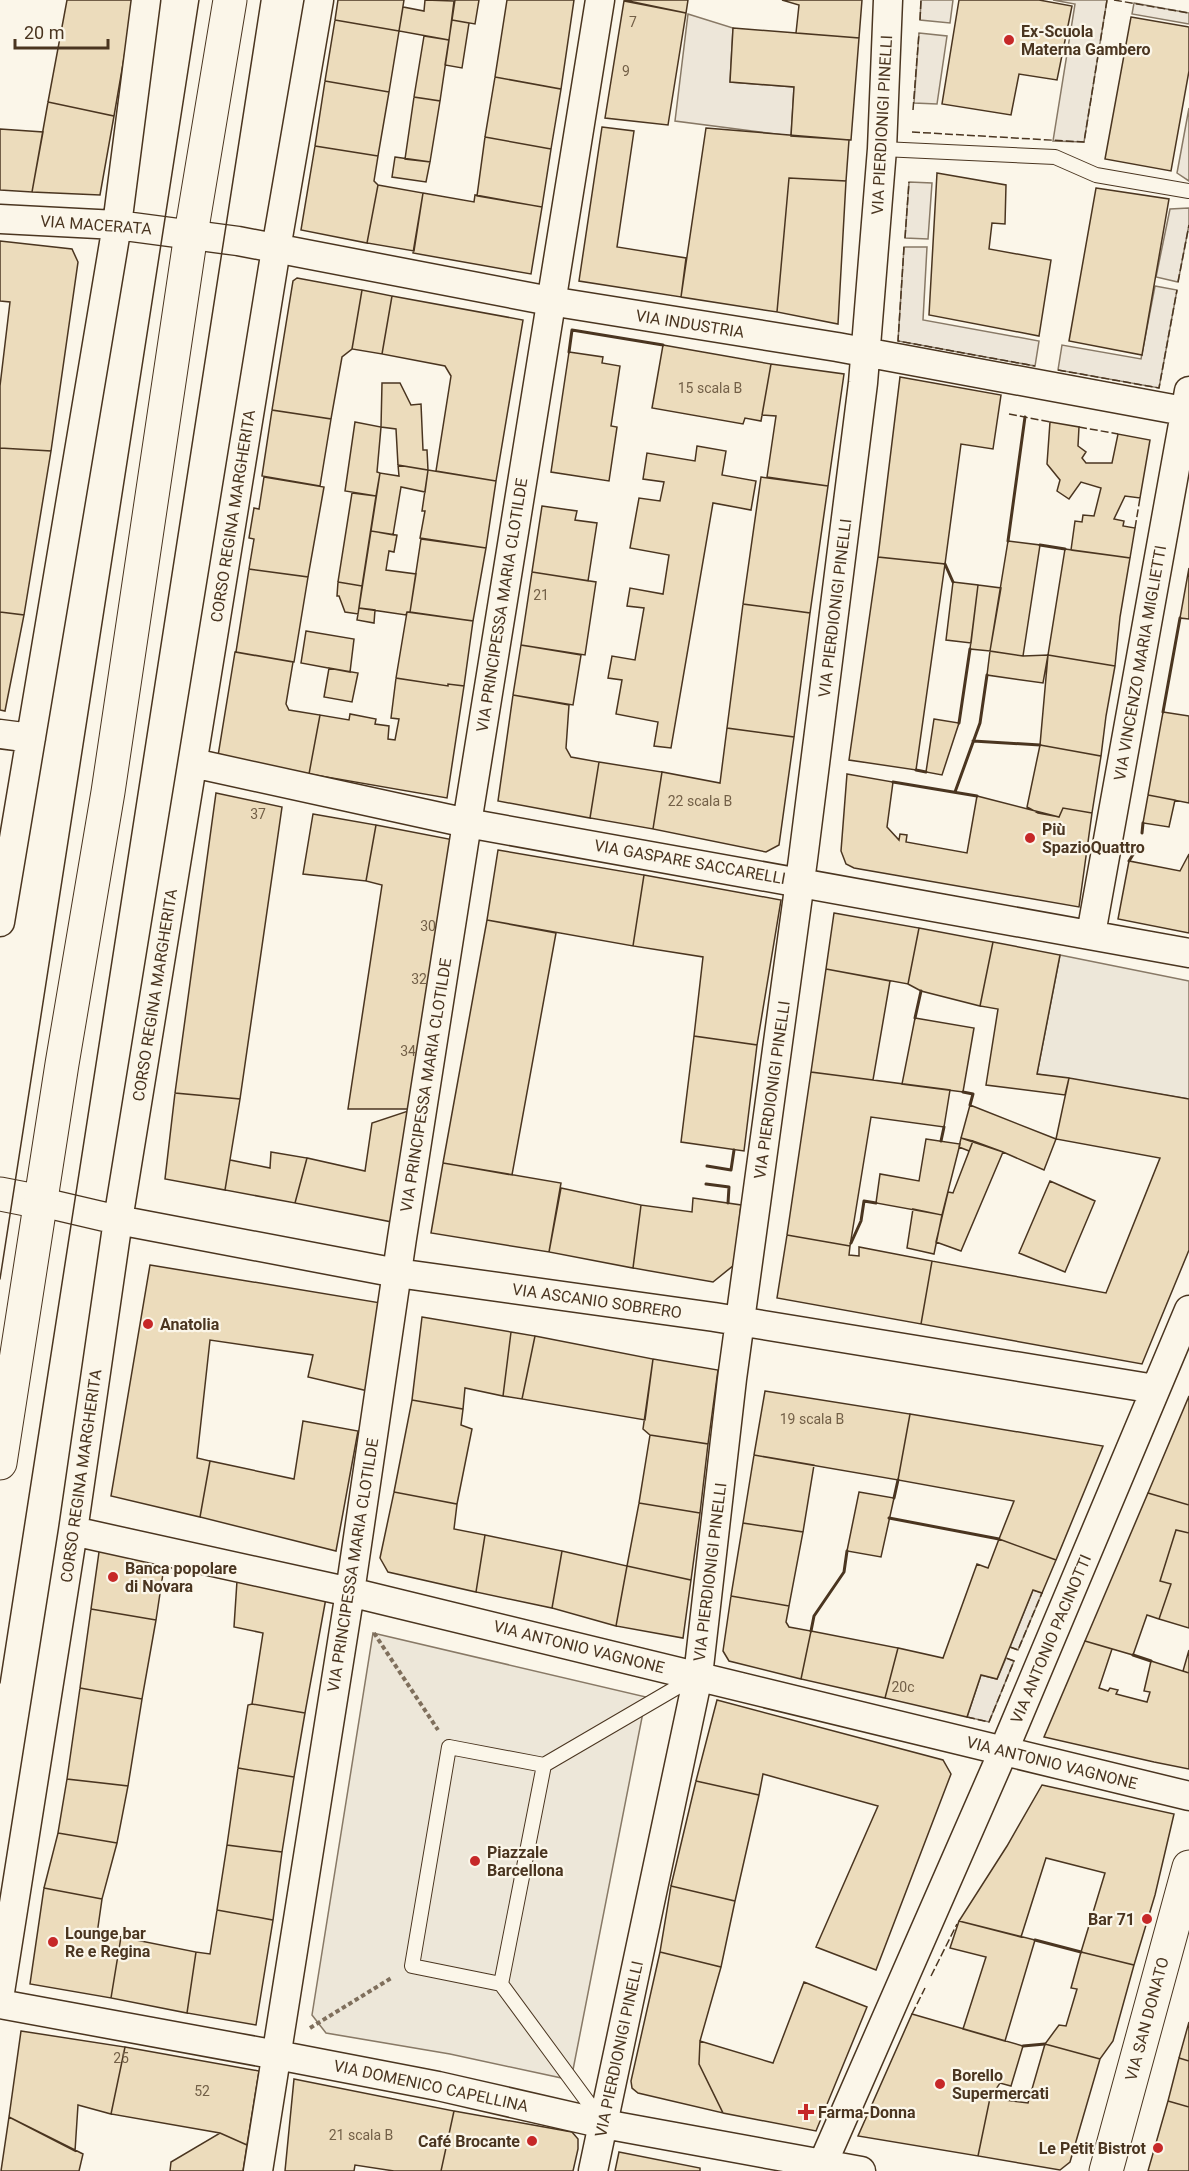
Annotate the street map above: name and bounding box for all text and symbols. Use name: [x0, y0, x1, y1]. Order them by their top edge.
scale bar: [15, 12, 108, 50]
house number: 7: [629, 14, 637, 30]
text: 20 m: [24, 22, 64, 43]
place label: Ex-Scuola Materna Gambero: [1021, 22, 1151, 59]
marker: Ex-Scuola Materna Gambero: [1002, 33, 1016, 47]
street label: VIA PIERDIONIGI PINELLI: [868, 35, 896, 215]
house number: 9: [622, 63, 630, 79]
street label: VIA MACERATA: [40, 212, 153, 238]
street label: VIA INDUSTRIA: [634, 306, 746, 342]
house number: 15 scala B: [678, 380, 742, 396]
street label: CORSO REGINA MARGHERITA: [207, 408, 259, 624]
street label: VIA PRINCIPESSA MARIA CLOTILDE: [473, 477, 531, 733]
street label: VIA PIERDIONIGI PINELLI: [815, 518, 855, 698]
street label: VIA VINCENZO MARIA MIGLIETTI: [1110, 544, 1170, 782]
house number: 21: [533, 587, 549, 603]
house number: 22 scala B: [668, 793, 732, 809]
house number: 37: [250, 806, 266, 822]
place label: Più SpazioQuattro: [1042, 820, 1145, 857]
marker: Più SpazioQuattro: [1023, 831, 1037, 845]
street label: VIA GASPARE SACCARELLI: [593, 836, 787, 888]
street label: CORSO REGINA MARGHERITA: [129, 887, 181, 1103]
house number: 30: [420, 918, 436, 934]
street label: VIA PRINCIPESSA MARIA CLOTILDE: [397, 957, 455, 1213]
house number: 32: [411, 971, 427, 987]
street label: VIA PIERDIONIGI PINELLI: [750, 1000, 794, 1180]
house number: 34: [400, 1043, 416, 1059]
street label: VIA ASCANIO SOBRERO: [511, 1280, 683, 1322]
place label: Anatolia: [160, 1315, 220, 1334]
marker: Anatolia: [141, 1317, 155, 1331]
street label: CORSO REGINA MARGHERITA: [57, 1368, 105, 1584]
house number: 19 scala B: [780, 1411, 844, 1427]
street label: VIA PRINCIPESSA MARIA CLOTILDE: [324, 1437, 382, 1693]
street label: VIA PIERDIONIGI PINELLI: [690, 1482, 730, 1662]
street label: VIA ANTONIO PACINOTTI: [1007, 1552, 1095, 1726]
place label: Banca popolare di Novara: [125, 1559, 237, 1596]
marker: Banca popolare di Novara: [106, 1570, 120, 1584]
street label: VIA ANTONIO VAGNONE: [492, 1617, 666, 1677]
house number: 20c: [891, 1679, 915, 1695]
street label: VIA ANTONIO VAGNONE: [965, 1733, 1139, 1793]
place label: Piazzale Barcellona: [487, 1843, 564, 1880]
marker: Piazzale Barcellona: [468, 1854, 482, 1868]
place label: Bar 71: [1088, 1910, 1135, 1929]
marker: Bar 71: [1140, 1912, 1154, 1926]
place label: Lounge bar Re e Regina: [65, 1924, 151, 1961]
marker: Lounge bar Re e Regina: [46, 1935, 60, 1949]
street label: VIA SAN DONATO: [1121, 1955, 1173, 2083]
street label: VIA PIERDIONIGI PINELLI: [591, 1959, 647, 2139]
house number: 25: [113, 2050, 129, 2066]
street label: VIA DOMENICO CAPELLINA: [332, 2056, 531, 2116]
place label: Borello Supermercati: [952, 2066, 1049, 2103]
marker: Borello Supermercati: [933, 2077, 947, 2091]
house number: 52: [194, 2083, 210, 2099]
place label: Farma-Donna: [818, 2103, 916, 2122]
marker: Farma-Donna: [799, 2105, 813, 2119]
house number: 21 scala B: [329, 2127, 393, 2143]
place label: Café Brocante: [418, 2132, 520, 2151]
marker: Café Brocante: [525, 2134, 539, 2148]
place label: Le Petit Bistrot: [1039, 2139, 1147, 2158]
marker: Le Petit Bistrot: [1151, 2141, 1165, 2155]

